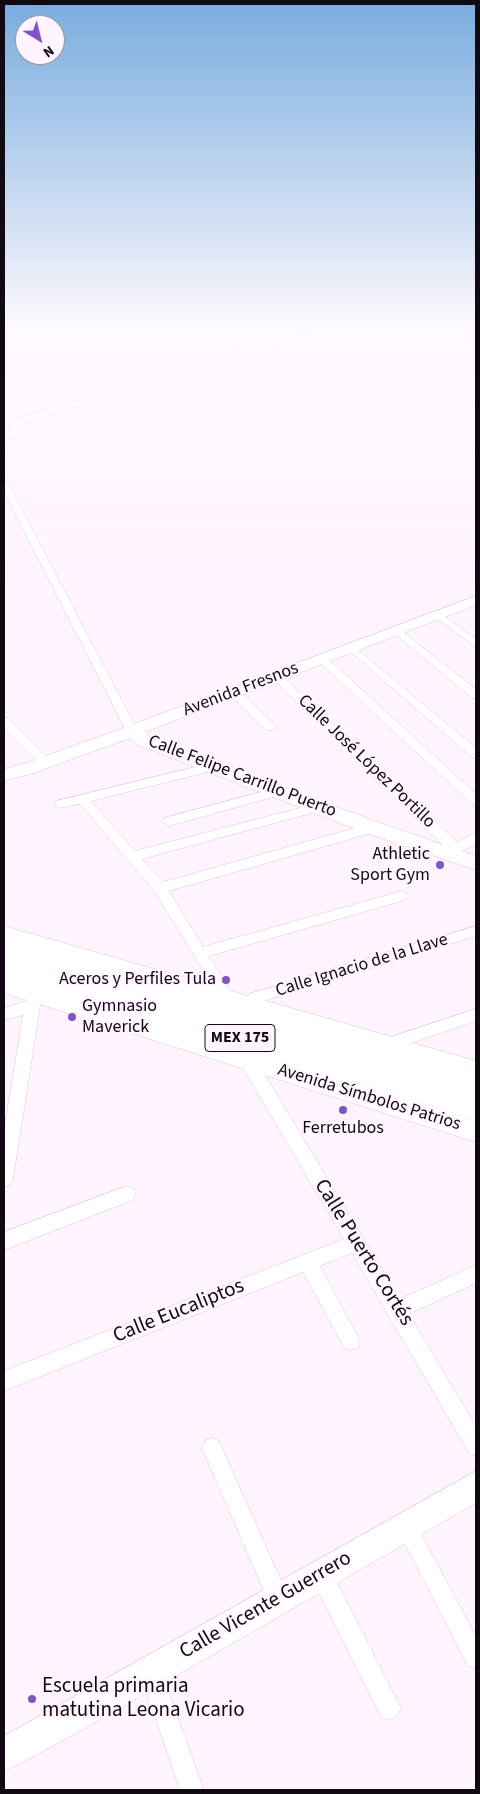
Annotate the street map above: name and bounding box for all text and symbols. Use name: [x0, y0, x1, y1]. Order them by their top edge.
north arrow: [15, 15, 65, 65]
text: N: [39, 40, 58, 62]
street label: Avenida Fresnos: [180, 658, 302, 722]
street label: Calle José López Portillo: [293, 691, 439, 833]
street label: Calle Felipe Carrillo Puerto: [145, 731, 339, 823]
place label: Athletic Sport Gym: [350, 844, 430, 886]
marker: Athletic Sport Gym: [434, 859, 446, 871]
street label: Calle Ignacio de la Llave: [273, 929, 451, 1003]
place label: Aceros y Perfiles Tula: [59, 969, 216, 991]
marker: Aceros y Perfiles Tula: [220, 974, 232, 986]
place label: Gymnasio Maverick: [82, 996, 157, 1038]
marker: Gymnasio Maverick: [66, 1011, 78, 1023]
road number: MEX 175: [205, 1024, 275, 1052]
street label: Avenida Símbolos Patrios: [275, 1060, 463, 1136]
marker: Ferretubos: [337, 1104, 349, 1116]
place label: Ferretubos: [302, 1118, 384, 1140]
street label: Calle Puerto Cortés: [308, 1175, 418, 1331]
street label: Calle Eucaliptos: [110, 1274, 248, 1350]
street label: Calle Vicente Guerrero: [176, 1546, 356, 1666]
place label: Escuela primaria matutina Leona Vicario: [42, 1674, 245, 1724]
marker: Escuela primaria matutina Leona Vicario: [26, 1693, 38, 1705]

